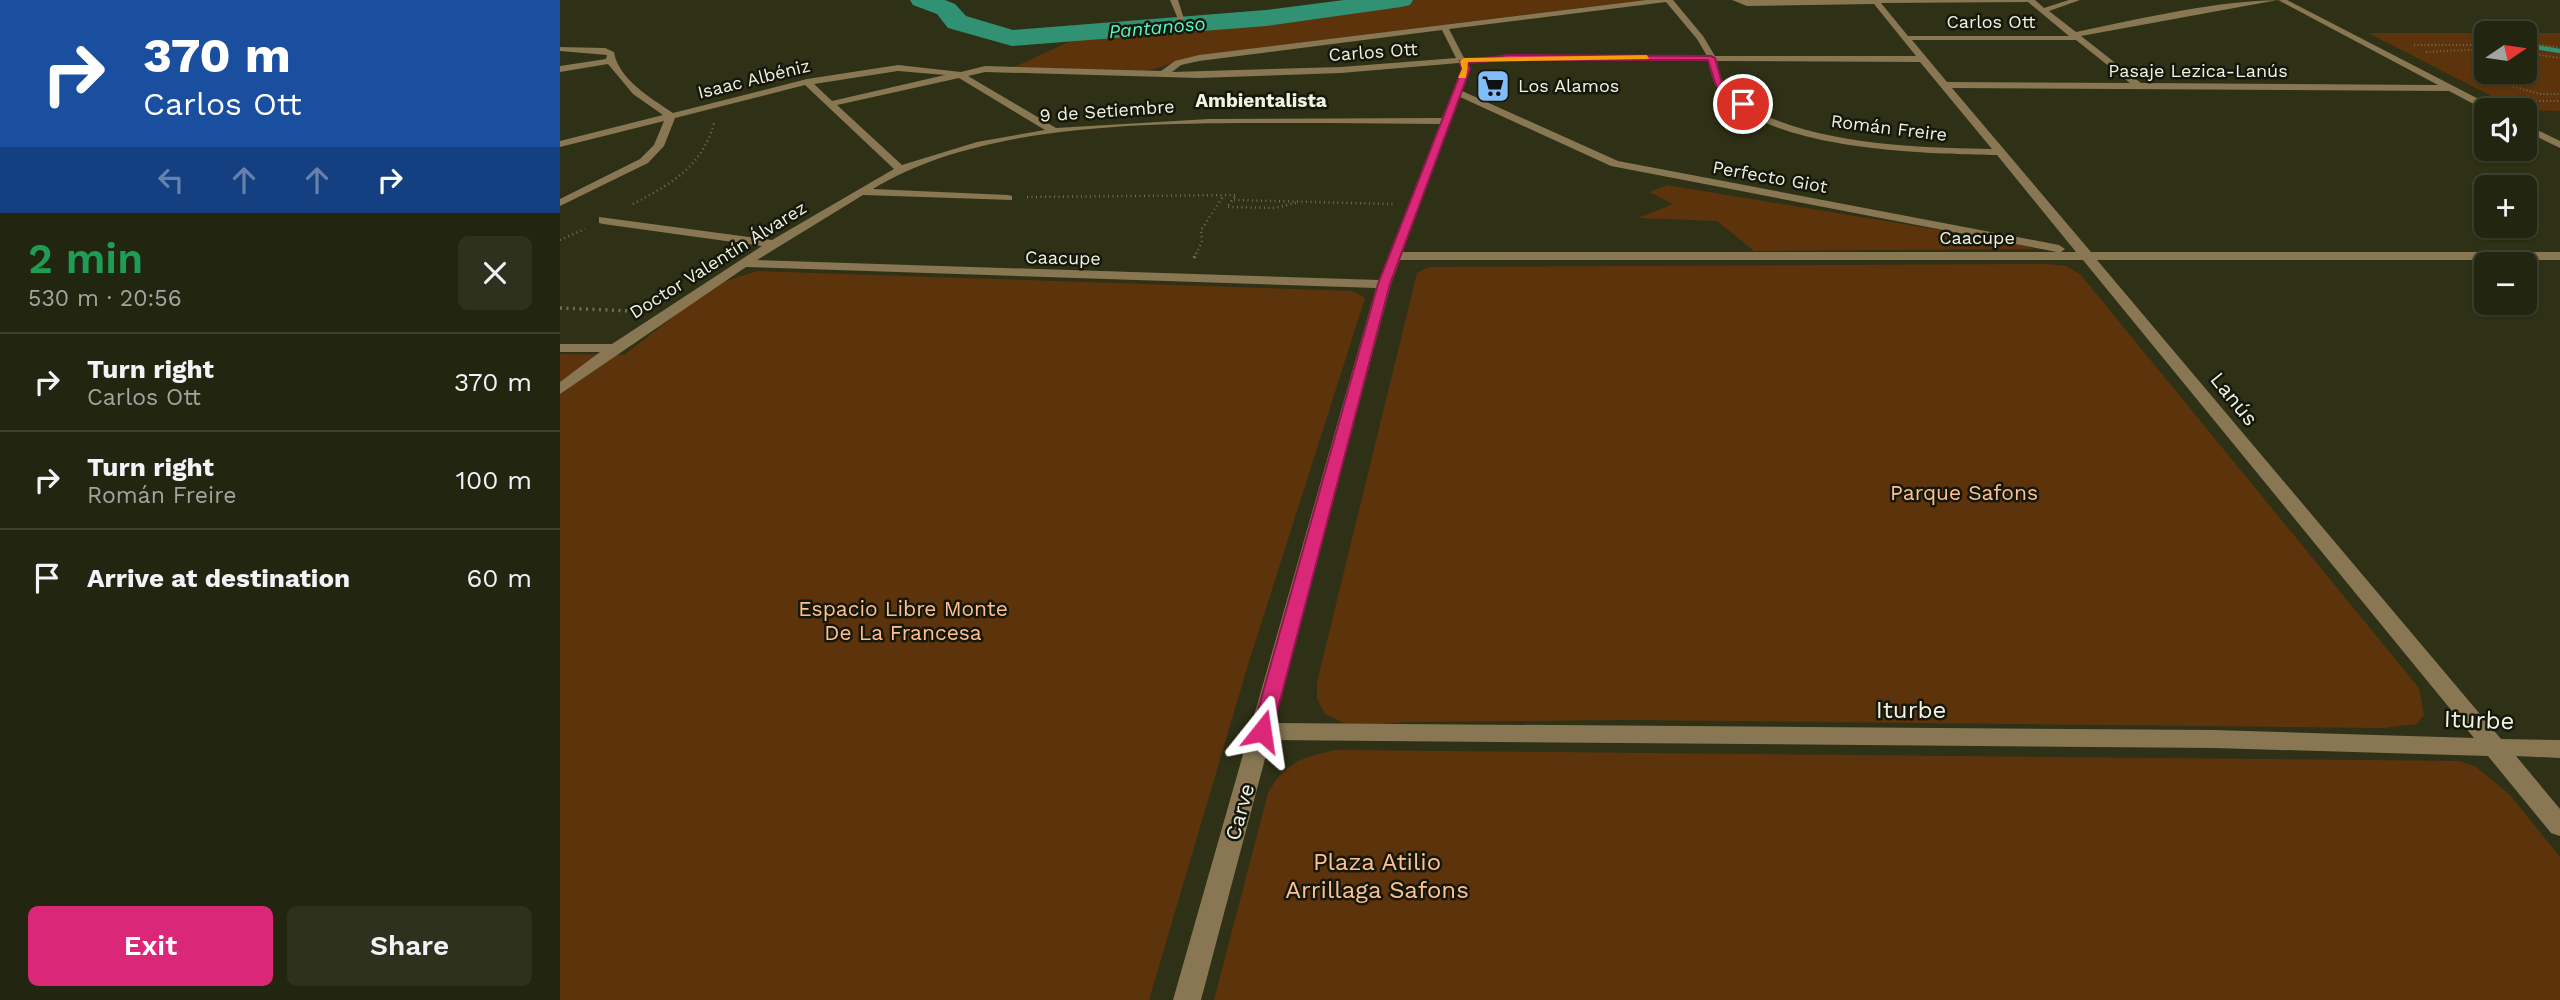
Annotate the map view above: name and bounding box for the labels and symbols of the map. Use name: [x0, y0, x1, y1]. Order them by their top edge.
street label: Carlos Ott: [1946, 11, 2036, 32]
water label: Pantanoso: [1108, 12, 1206, 43]
north arrow: [2474, 21, 2538, 84]
street label: Carlos Ott: [1328, 38, 1419, 65]
street label: Isaac Albéniz: [695, 54, 812, 103]
street label: Pasaje Lezica-Lanús: [2108, 60, 2288, 81]
supermarket icon: Los Alamos: [1474, 67, 1512, 105]
pin: [1713, 74, 1773, 134]
place label: Los Alamos: [1518, 75, 1619, 96]
district label: Ambientalista: [1195, 89, 1327, 112]
street label: 9 de Setiembre: [1039, 95, 1175, 126]
street label: Román Freire: [1830, 110, 1948, 145]
street label: Perfecto Giot: [1711, 156, 1830, 197]
street label: Doctor Valentín Álvarez: [625, 196, 810, 323]
street label: Caacupe: [1939, 227, 2015, 248]
street label: Caacupe: [1025, 246, 1101, 269]
street label: Lanús: [2205, 367, 2263, 430]
park label: Parque Safons: [1890, 480, 2038, 505]
park label: Espacio Libre Monte De La Francesa: [798, 596, 1008, 645]
position arrow: [1225, 694, 1299, 768]
street label: Iturbe: [1876, 696, 1946, 724]
street label: Iturbe: [2443, 705, 2515, 735]
street label: Carve: [1220, 781, 1260, 843]
park label: Plaza Atilio Arrillaga Safons: [1285, 848, 1469, 904]

